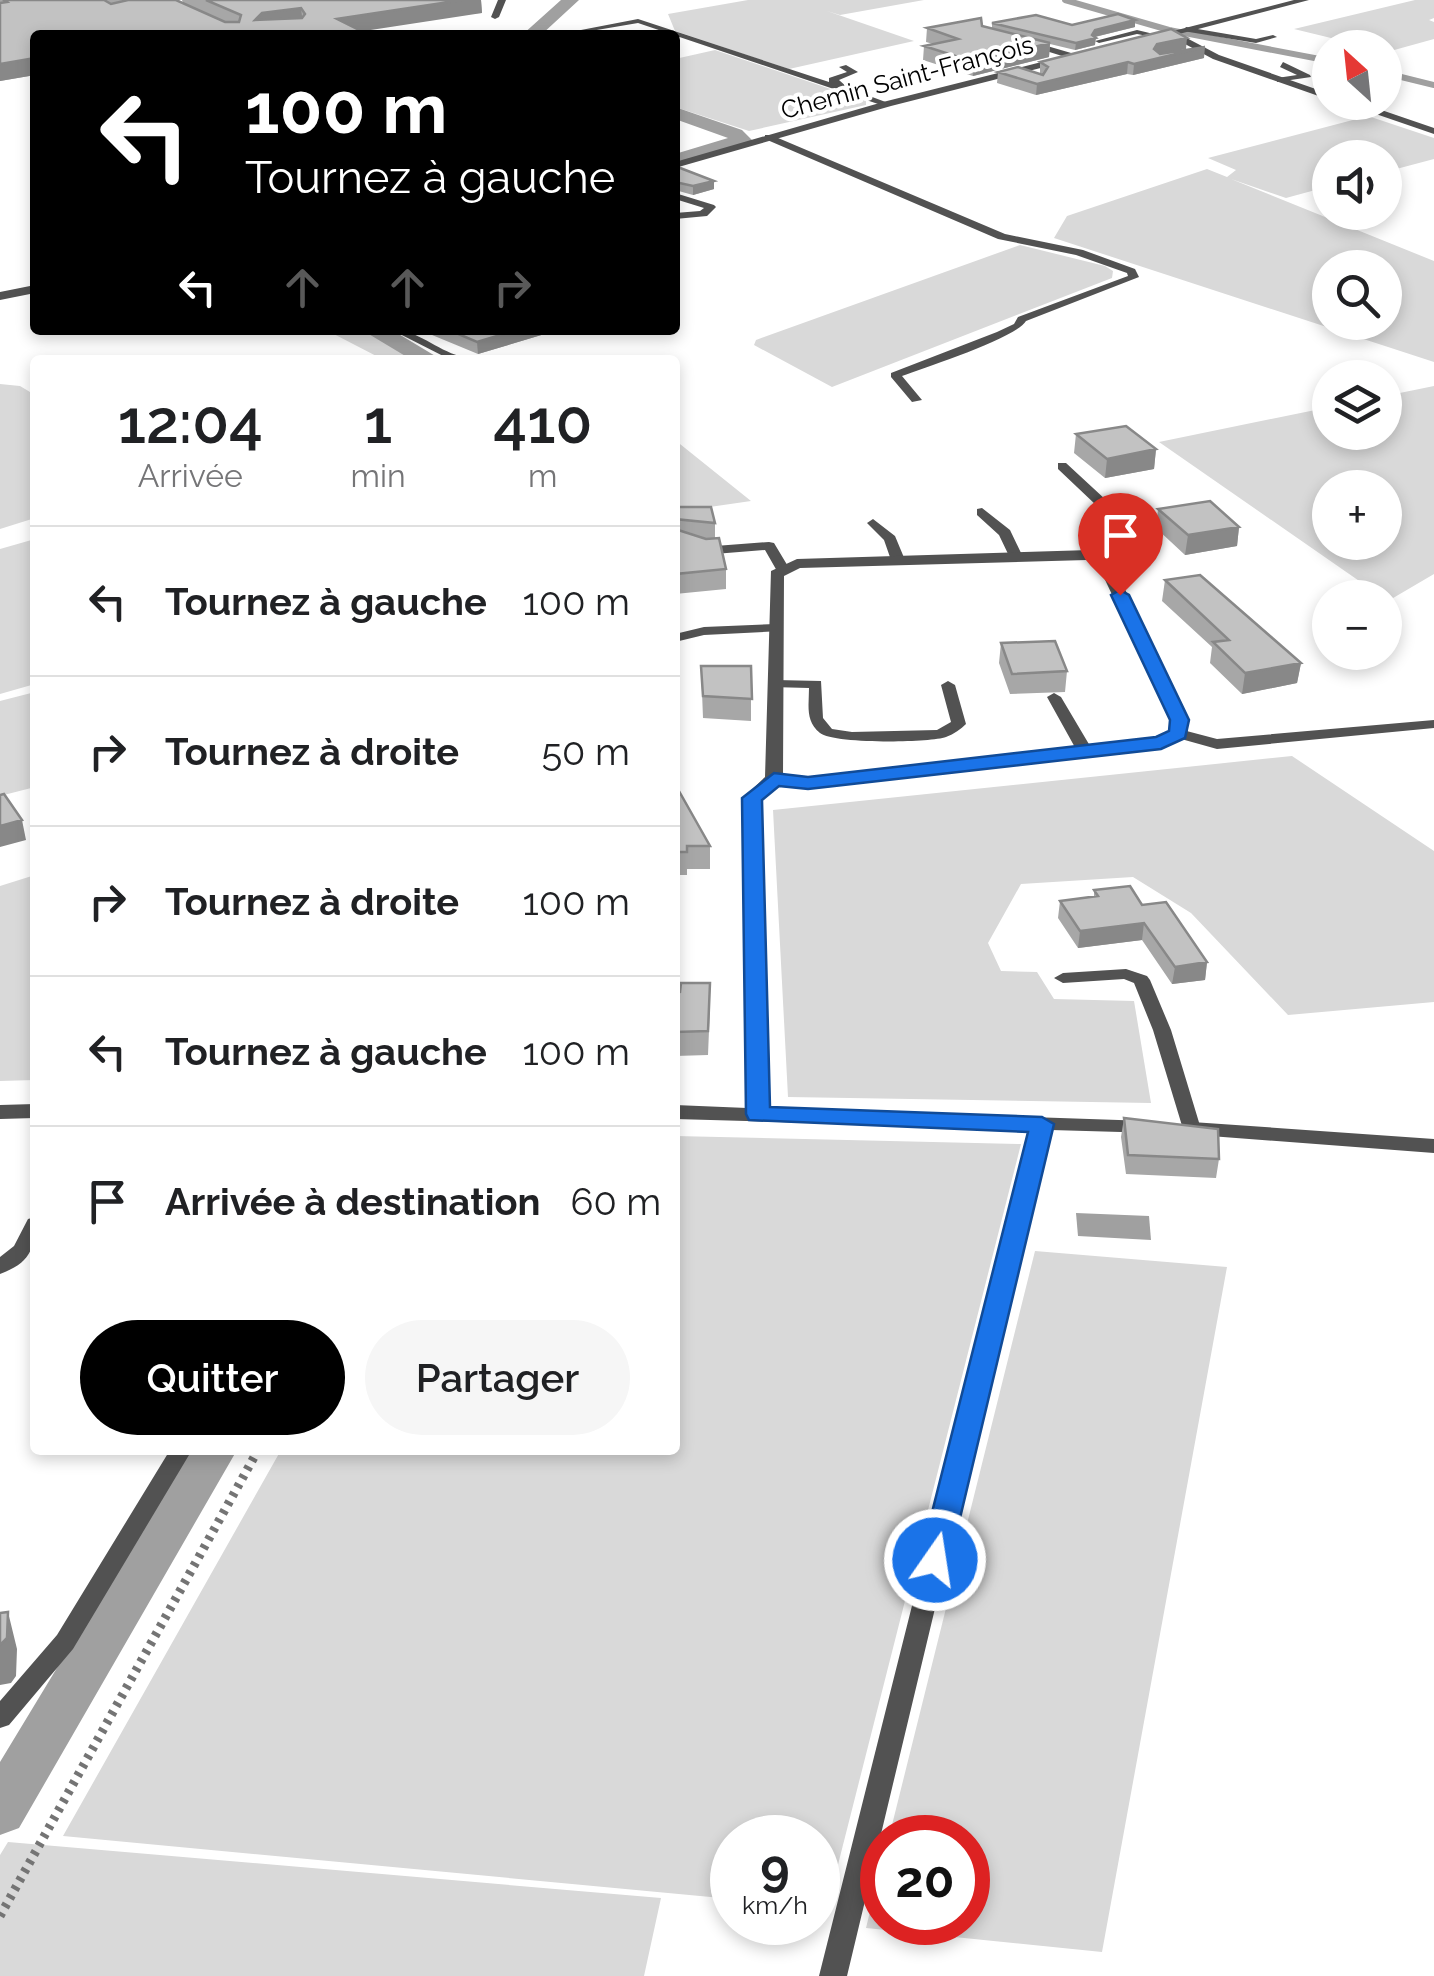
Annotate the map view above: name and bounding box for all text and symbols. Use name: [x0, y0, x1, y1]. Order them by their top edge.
street label: Chemin Saint-François: [778, 29, 1036, 125]
north arrow: [1312, 30, 1402, 120]
map controls: [1312, 30, 1402, 670]
text: 100 m: [245, 67, 448, 149]
icon: left: [80, 70, 210, 200]
button: sound: [1312, 140, 1402, 230]
text: Tournez à gauche: [245, 151, 615, 204]
button: search: [1312, 250, 1402, 340]
icon: left: [170, 260, 225, 315]
icon: ahead: [275, 260, 330, 315]
icon: ahead: [380, 260, 435, 315]
icon: right: [485, 260, 540, 315]
button: layers: [1312, 360, 1402, 450]
text: 12:04: [118, 387, 263, 457]
text: 1: [364, 387, 392, 457]
text: 410: [493, 387, 592, 457]
text: Arrivée: [138, 457, 243, 494]
text: min: [351, 457, 406, 494]
text: m: [528, 457, 558, 494]
button: +: [1312, 470, 1402, 560]
pin: [1078, 493, 1163, 596]
icon: arrive: [1093, 508, 1148, 563]
icon: left: [80, 574, 135, 629]
text: Tournez à gauche: [165, 579, 487, 624]
text: 100 m: [523, 579, 630, 624]
button: −: [1312, 580, 1402, 670]
icon: right: [80, 724, 135, 779]
text: Tournez à droite: [165, 729, 459, 774]
text: 50 m: [541, 729, 630, 774]
icon: right: [80, 874, 135, 929]
text: Tournez à droite: [165, 879, 459, 924]
text: 100 m: [523, 879, 630, 924]
icon: left: [80, 1024, 135, 1079]
text: Tournez à gauche: [165, 1029, 487, 1074]
text: 100 m: [523, 1029, 630, 1074]
icon: arrive: [80, 1174, 135, 1229]
text: Arrivée à destination: [165, 1179, 541, 1224]
text: 60 m: [571, 1179, 661, 1224]
button: Quitter: [80, 1320, 345, 1435]
button: Partager: [365, 1320, 630, 1435]
position arrow: [883, 1508, 987, 1612]
speed limit sign: 20: [860, 1815, 990, 1945]
text: 9: [760, 1838, 790, 1897]
text: km/h: [742, 1890, 808, 1920]

